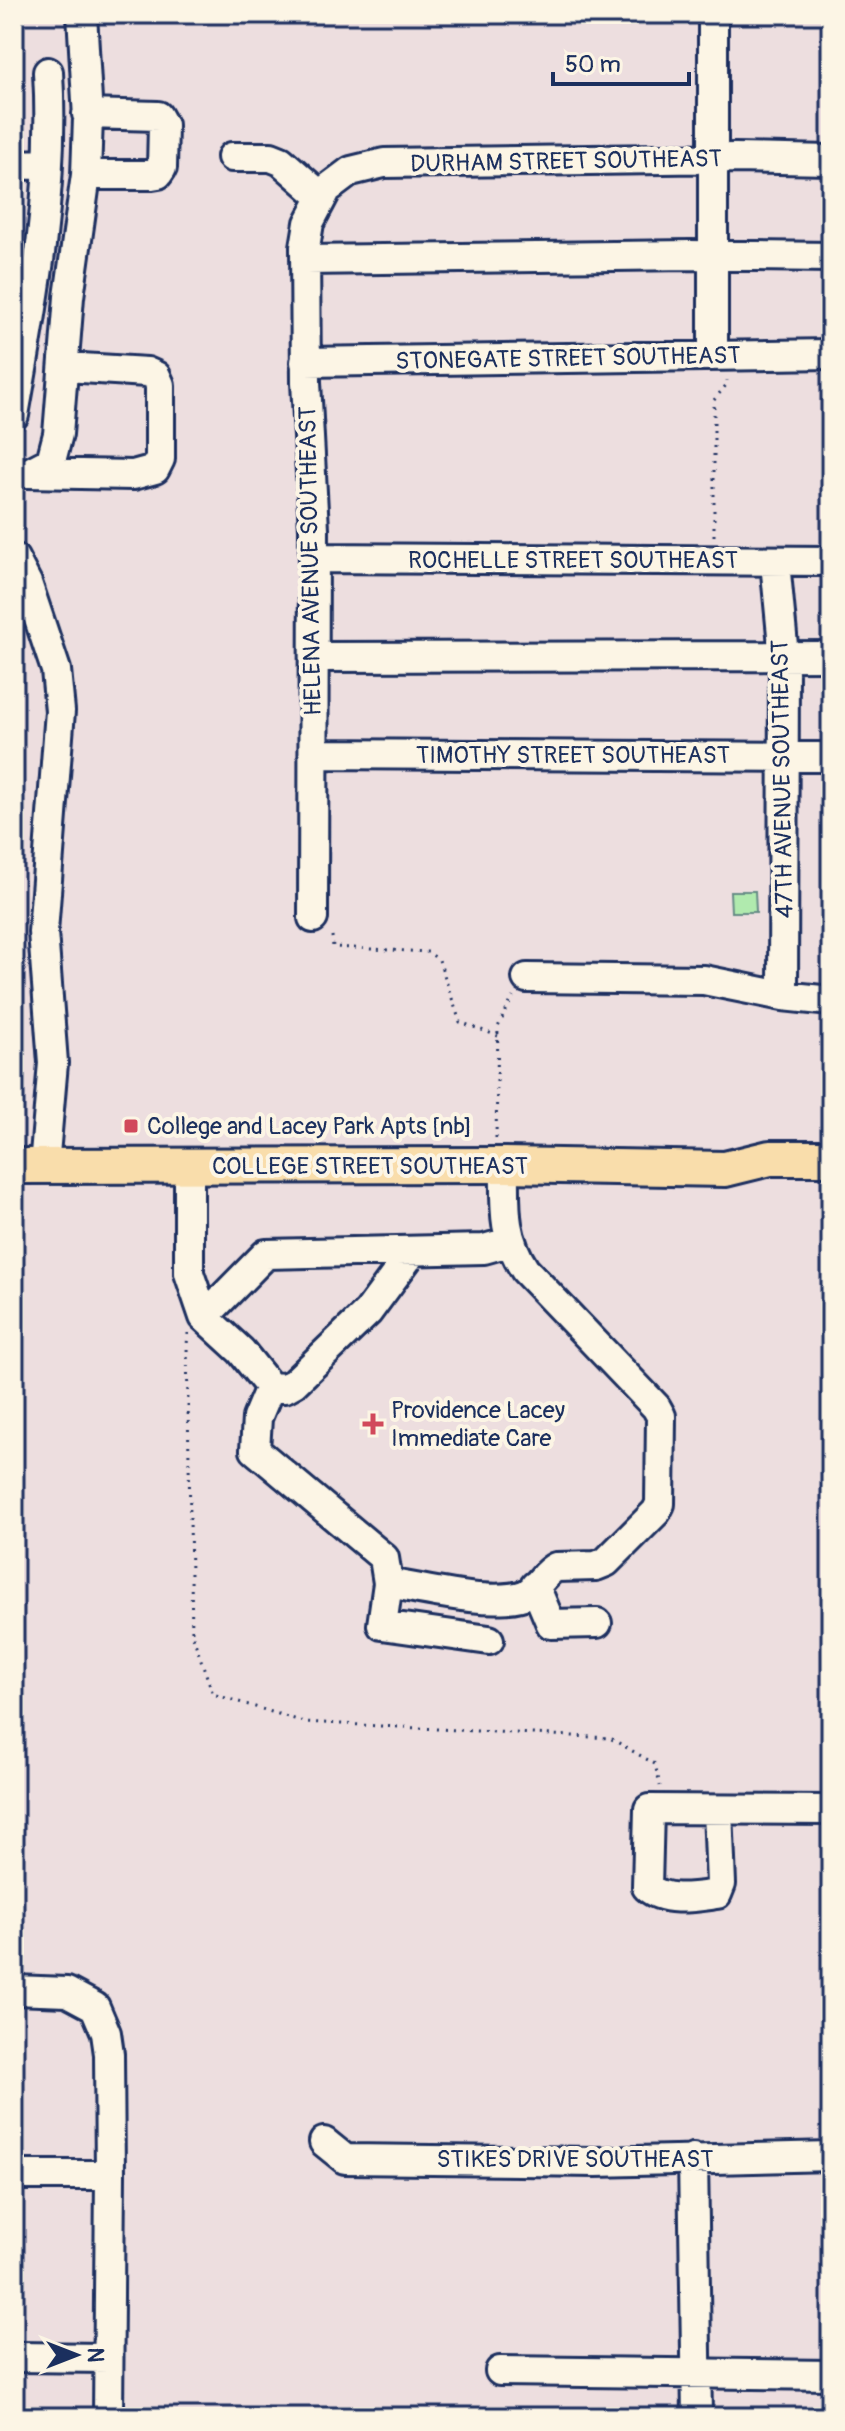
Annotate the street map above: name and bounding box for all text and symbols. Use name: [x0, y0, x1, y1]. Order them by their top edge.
scale bar: [553, 36, 689, 86]
text: 50 m: [565, 50, 621, 79]
street label: DURHAM STREET SOUTHEAST: [410, 144, 722, 179]
street label: STONEGATE STREET SOUTHEAST: [395, 341, 741, 376]
street label: HELENA AVENUE SOUTHEAST: [293, 406, 328, 716]
street label: ROCHELLE STREET SOUTHEAST: [408, 546, 738, 575]
street label: 47TH AVENUE SOUTHEAST: [766, 639, 799, 919]
street label: TIMOTHY STREET SOUTHEAST: [416, 741, 730, 770]
place label: College and Lacey Park Apts [nb]: [147, 1112, 472, 1141]
marker: College and Lacey Park Apts [nb]: [122, 1117, 140, 1135]
street label: COLLEGE STREET SOUTHEAST: [212, 1152, 528, 1181]
place label: Providence Lacey Immediate Care: [391, 1396, 565, 1453]
marker: Providence Lacey Immediate Care: [362, 1413, 384, 1435]
street label: STIKES DRIVE SOUTHEAST: [436, 2145, 714, 2174]
north arrow: [36, 2315, 116, 2395]
text: N: [81, 2348, 109, 2363]

